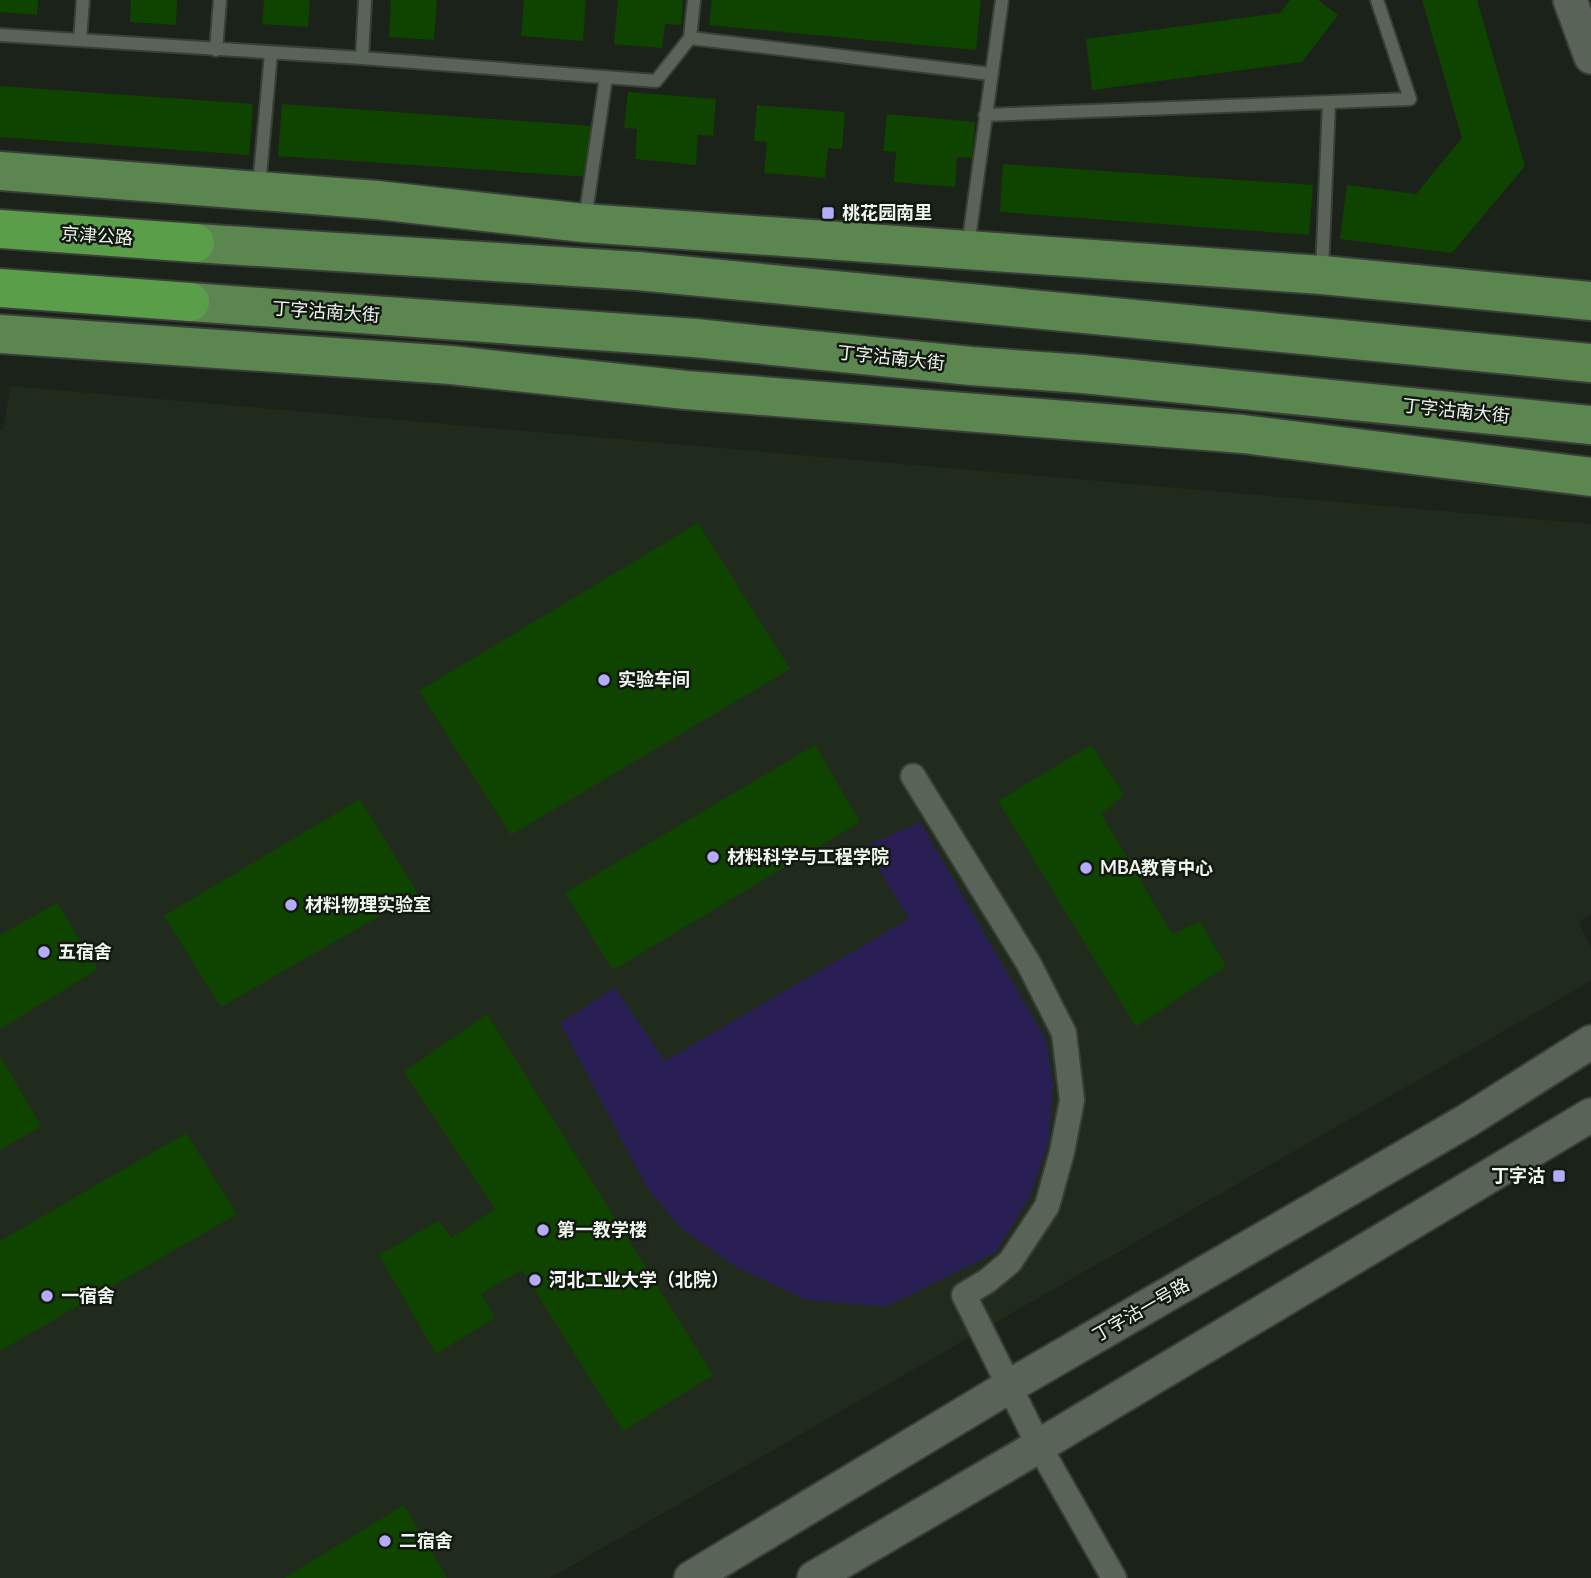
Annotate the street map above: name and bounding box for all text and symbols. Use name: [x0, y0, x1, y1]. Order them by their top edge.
place label: 桃花园南里: [842, 201, 932, 223]
marker: 桃花园南里: [820, 205, 836, 221]
street label: 京津公路: [60, 222, 134, 248]
street label: 丁字沽南大街: [271, 296, 381, 326]
street label: 丁字沽南大街: [836, 340, 946, 374]
street label: 丁字沽南大街: [1401, 393, 1511, 427]
place label: 实验车间: [618, 668, 690, 690]
marker: 实验车间: [596, 672, 612, 688]
place label: 材料科学与工程学院: [727, 845, 889, 867]
marker: 材料科学与工程学院: [705, 849, 721, 865]
place label: MBA教育中心: [1100, 856, 1213, 878]
marker: MBA教育中心: [1078, 860, 1094, 876]
place label: 材料物理实验室: [305, 893, 431, 915]
marker: 材料物理实验室: [283, 897, 299, 913]
place label: 五宿舍: [58, 940, 112, 962]
marker: 五宿舍: [36, 944, 52, 960]
place label: 丁字沽: [1491, 1164, 1545, 1186]
marker: 丁字沽: [1551, 1168, 1567, 1184]
place label: 第一教学楼: [557, 1218, 647, 1240]
marker: 第一教学楼: [535, 1222, 551, 1238]
place label: 河北工业大学（北院）: [549, 1268, 729, 1290]
marker: 河北工业大学（北院）: [527, 1272, 543, 1288]
street label: 丁字沽一号路: [1088, 1273, 1193, 1346]
place label: 一宿舍: [61, 1284, 115, 1306]
marker: 一宿舍: [39, 1288, 55, 1304]
place label: 二宿舍: [399, 1529, 453, 1551]
marker: 二宿舍: [377, 1533, 393, 1549]

